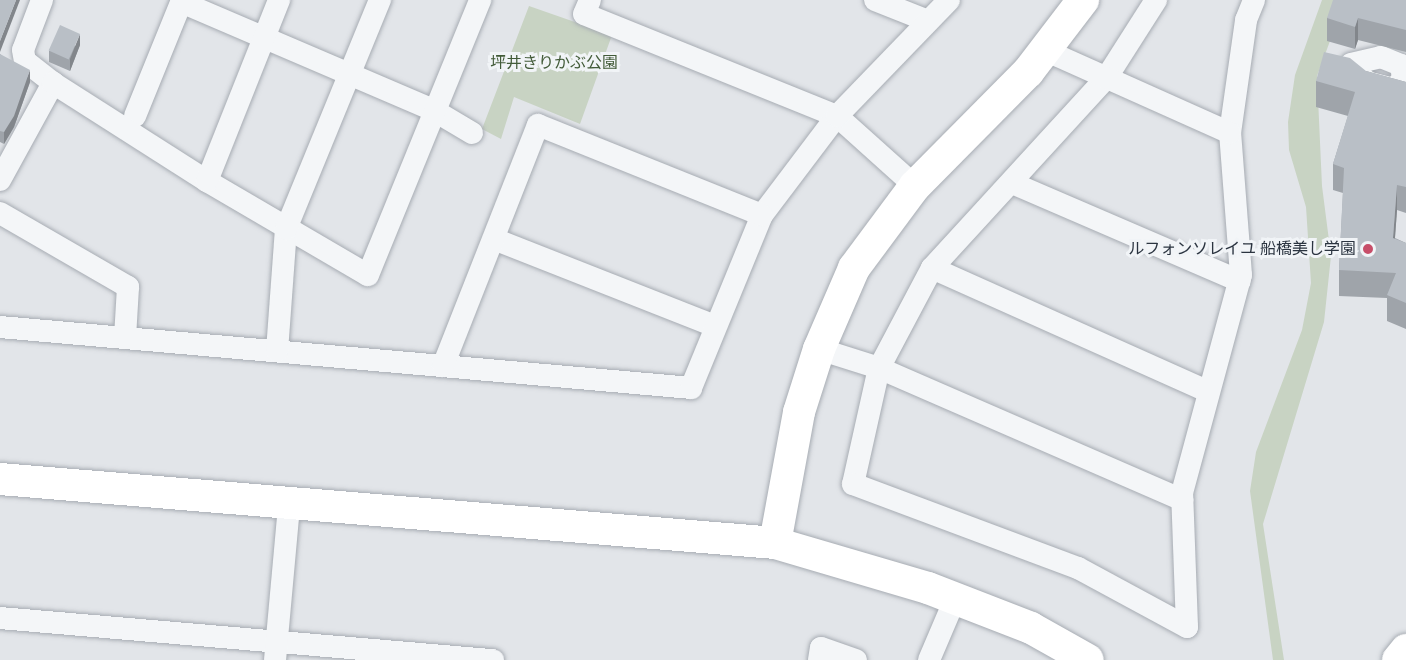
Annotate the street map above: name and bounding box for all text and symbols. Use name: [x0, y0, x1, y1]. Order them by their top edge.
park label: 坪井きりかぶ公園: [490, 53, 618, 73]
place label: ルフォンソレイユ 船橋美し学園: [1128, 239, 1356, 259]
marker: ルフォンソレイユ 船橋美し学園: [1361, 242, 1375, 256]

